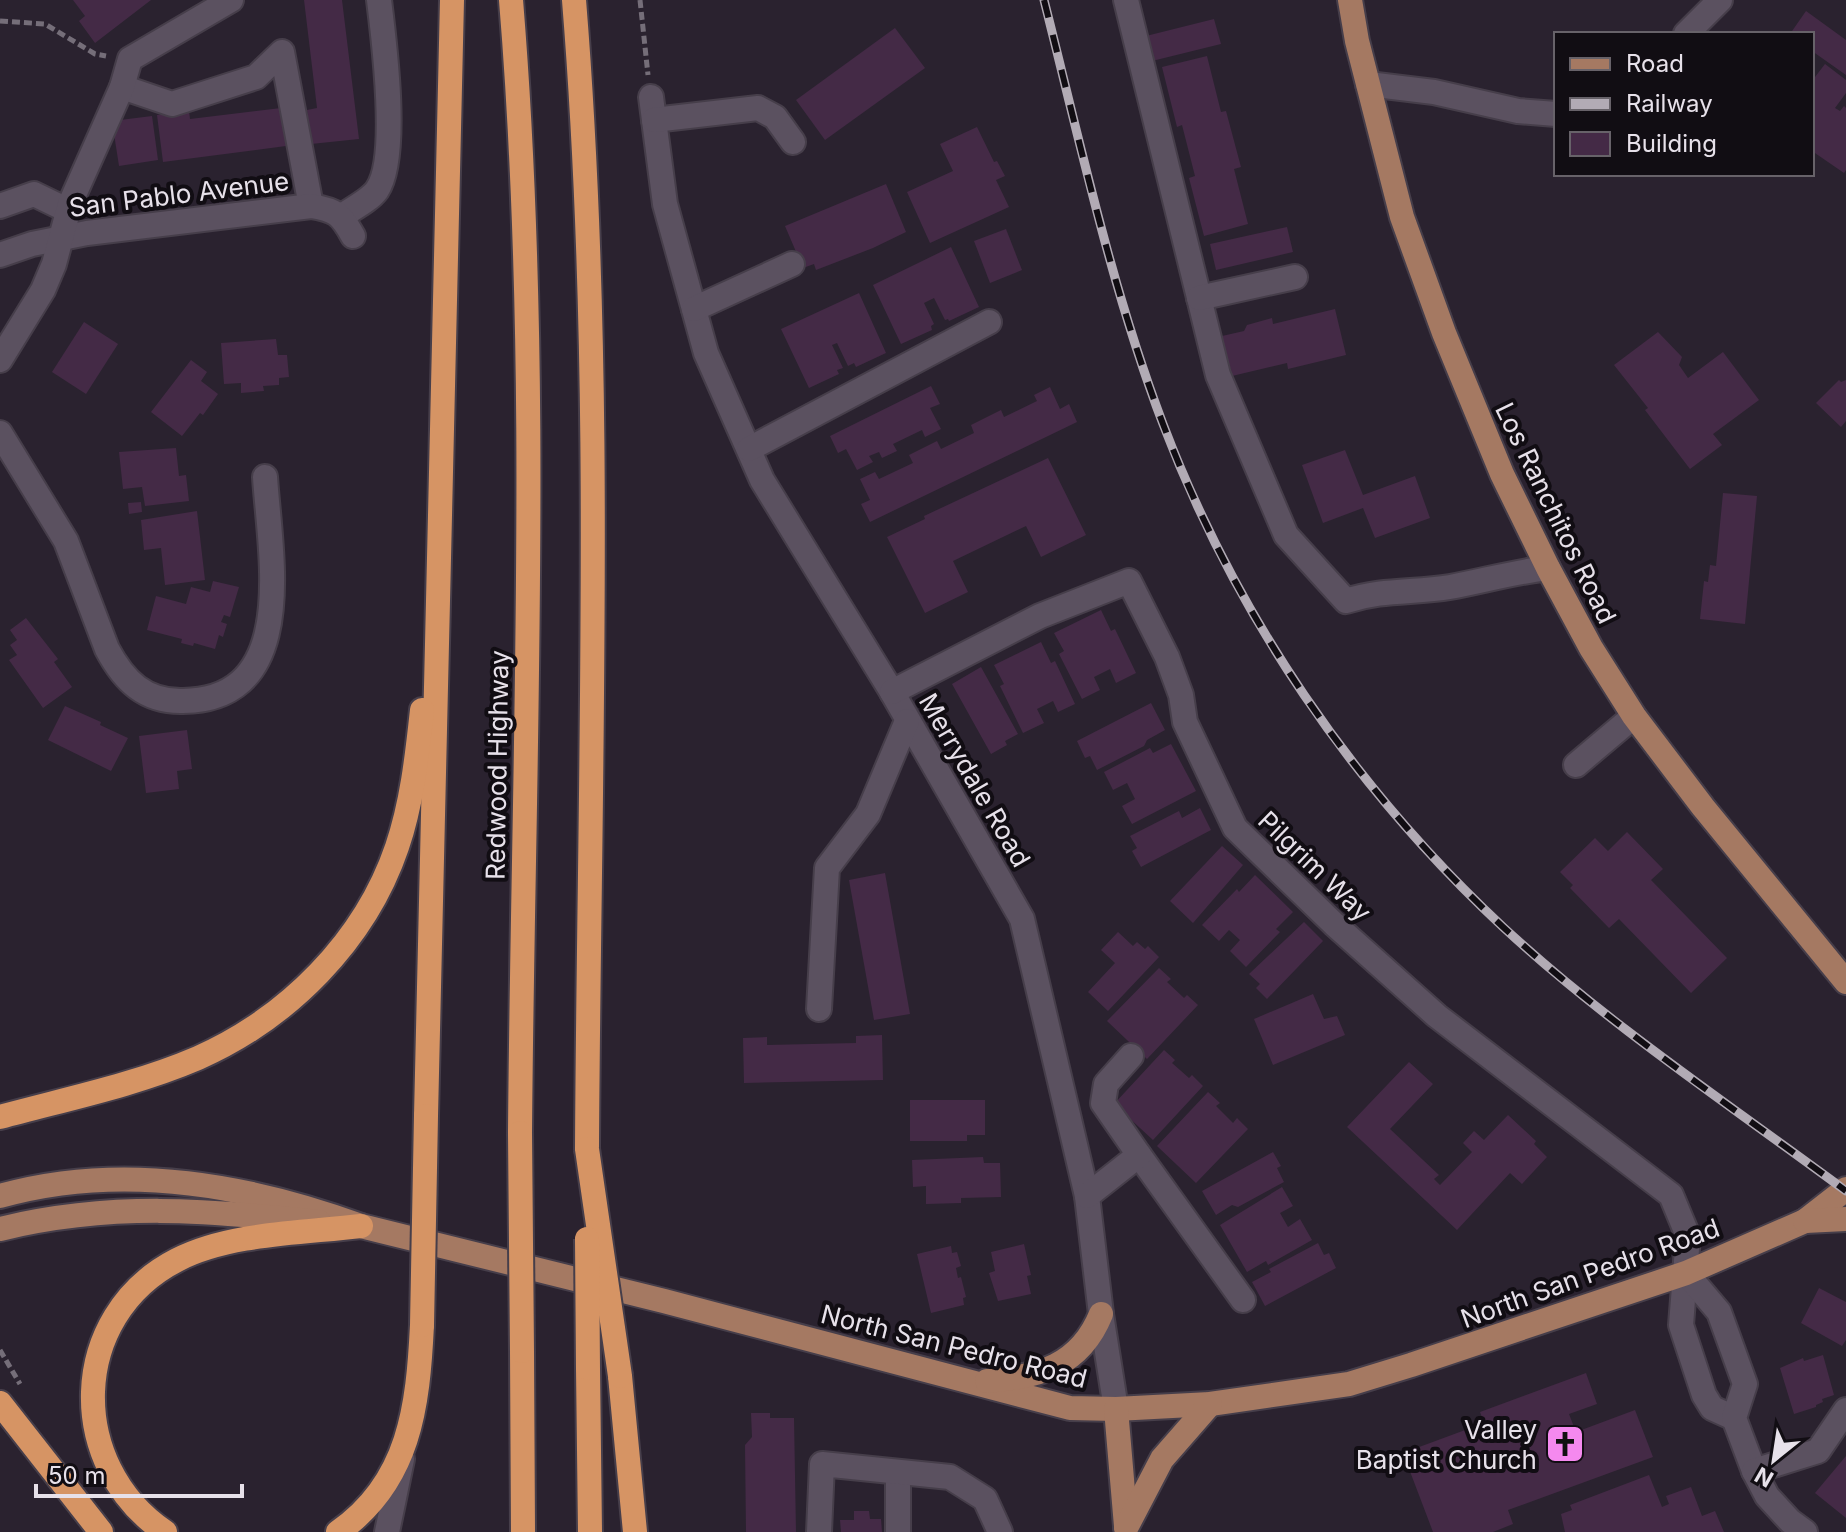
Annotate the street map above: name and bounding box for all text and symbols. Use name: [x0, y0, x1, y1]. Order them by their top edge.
legend: [1554, 32, 1814, 176]
text: Road: [1626, 49, 1684, 78]
text: Railway: [1626, 89, 1713, 118]
text: Building: [1626, 129, 1717, 158]
street label: San Pablo Avenue: [67, 165, 291, 223]
street label: Los Ranchitos Road: [1489, 397, 1623, 629]
street label: Redwood Highway: [479, 650, 515, 880]
street label: Merrydale Road: [913, 688, 1037, 872]
street label: Pilgrim Way: [1252, 805, 1378, 927]
street label: North San Pedro Road: [1456, 1212, 1724, 1334]
street label: North San Pedro Road: [818, 1298, 1090, 1394]
place label: Valley Baptist Church: [1356, 1414, 1537, 1475]
north arrow: [1734, 1420, 1814, 1500]
church icon: Valley Baptist Church: [1544, 1423, 1586, 1465]
scale bar: [36, 1448, 242, 1498]
text: 50 m: [48, 1461, 106, 1490]
text: N: [1750, 1462, 1778, 1493]

